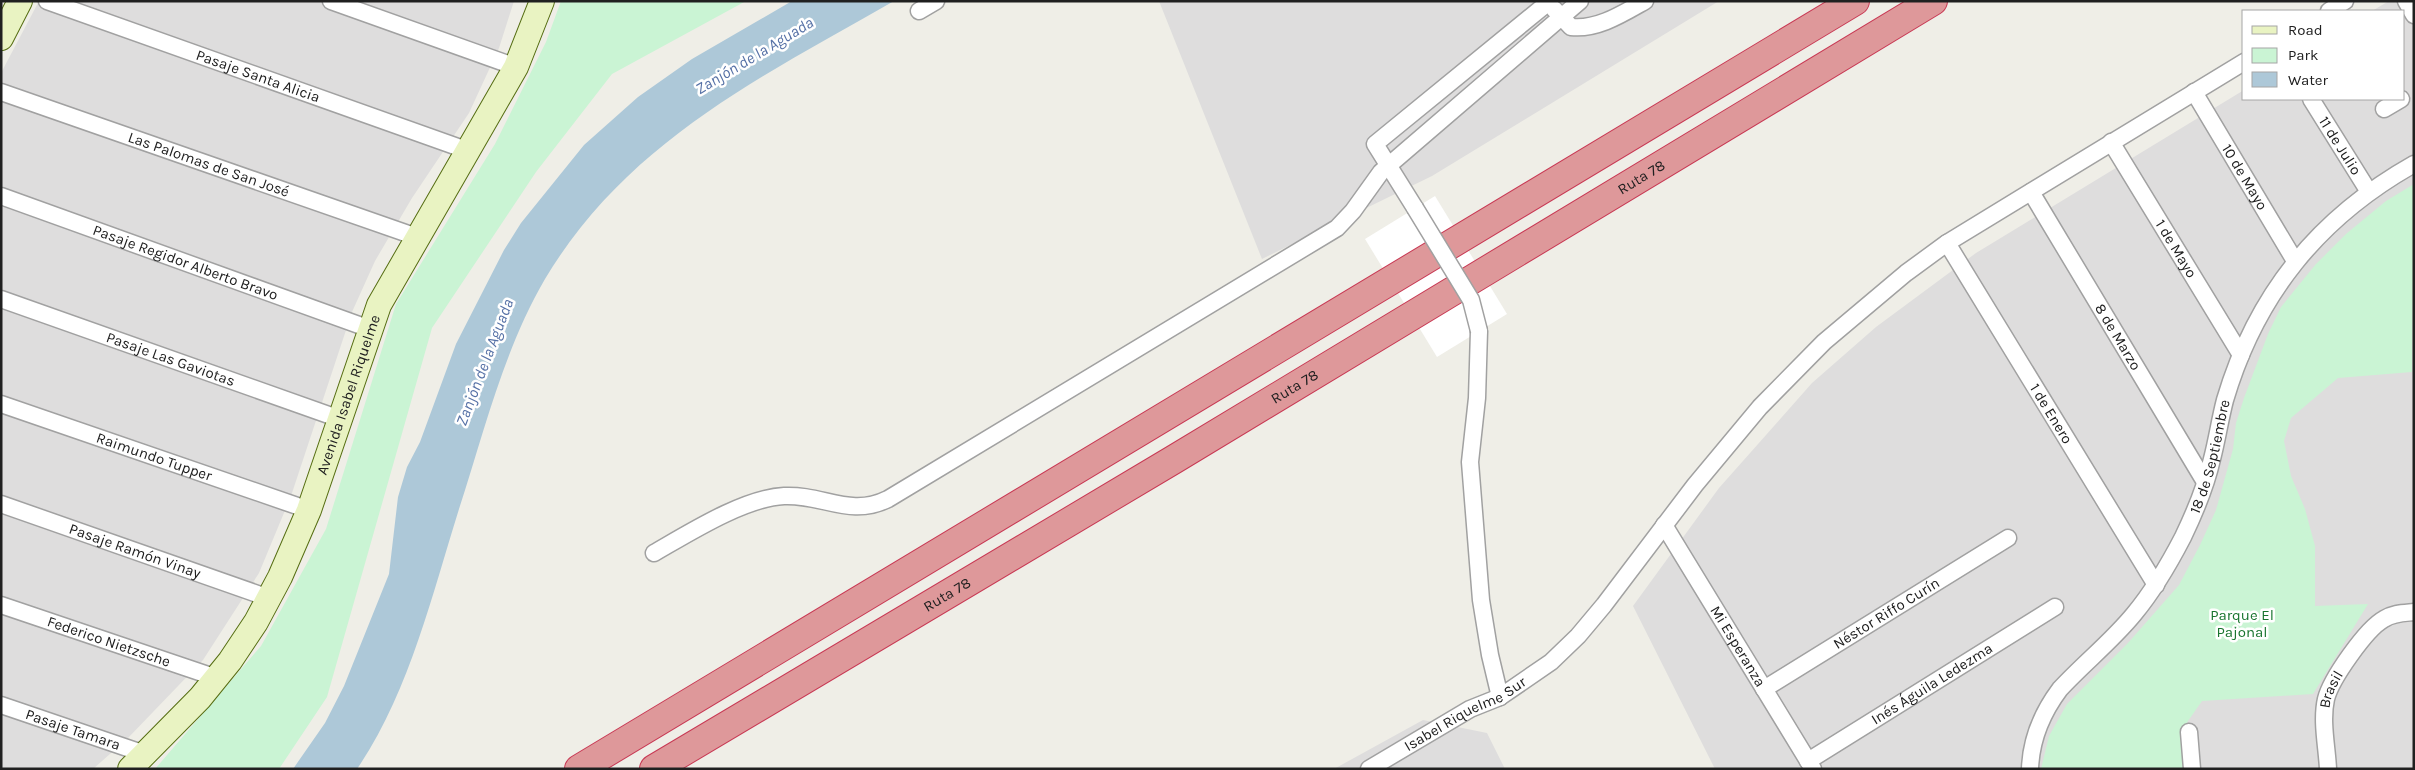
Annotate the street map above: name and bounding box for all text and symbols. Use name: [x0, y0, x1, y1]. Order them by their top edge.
legend: [2242, 10, 2405, 100]
water label: Zanjón de la Aguada: [692, 13, 817, 98]
text: Road: [2288, 21, 2323, 39]
street label: Pasaje Santa Alicia: [194, 46, 323, 106]
text: Park: [2288, 46, 2318, 64]
text: Water: [2288, 71, 2329, 89]
street label: 11 de Julio: [2315, 113, 2365, 178]
street label: Las Palomas de San José: [126, 128, 292, 201]
street label: 10 de Mayo: [2218, 141, 2271, 213]
street label: Ruta 78: [1614, 156, 1668, 198]
street label: 1 de Mayo: [2152, 216, 2201, 281]
street label: Pasaje Regidor Alberto Bravo: [90, 221, 280, 304]
water label: Zanjón de la Aguada: [451, 296, 517, 428]
street label: 8 de Marzo: [2091, 300, 2145, 374]
street label: Avenida Isabel Riquelme: [313, 312, 384, 477]
street label: Pasaje Las Gaviotas: [104, 328, 238, 390]
street label: Ruta 78: [1268, 365, 1321, 408]
street label: 1 de Enero: [2026, 380, 2077, 447]
street label: 18 de Septiembre: [2186, 398, 2234, 516]
street label: Raimundo Tupper: [94, 429, 215, 485]
street label: Pasaje Ramón Vinay: [67, 520, 203, 582]
street label: Ruta 78: [920, 574, 974, 616]
street label: Néstor Riffo Curín: [1830, 574, 1943, 653]
street label: Mi Esperanza: [1706, 602, 1770, 690]
park label: Parque El Pajonal: [2210, 606, 2274, 641]
street label: Federico Nietzsche: [45, 612, 173, 671]
street label: Inés Águila Ledezma: [1868, 639, 1996, 728]
street label: Brasil: [2316, 667, 2347, 709]
street label: Isabel Riquelme Sur: [1401, 672, 1530, 755]
street label: Pasaje Tamara: [23, 705, 123, 754]

